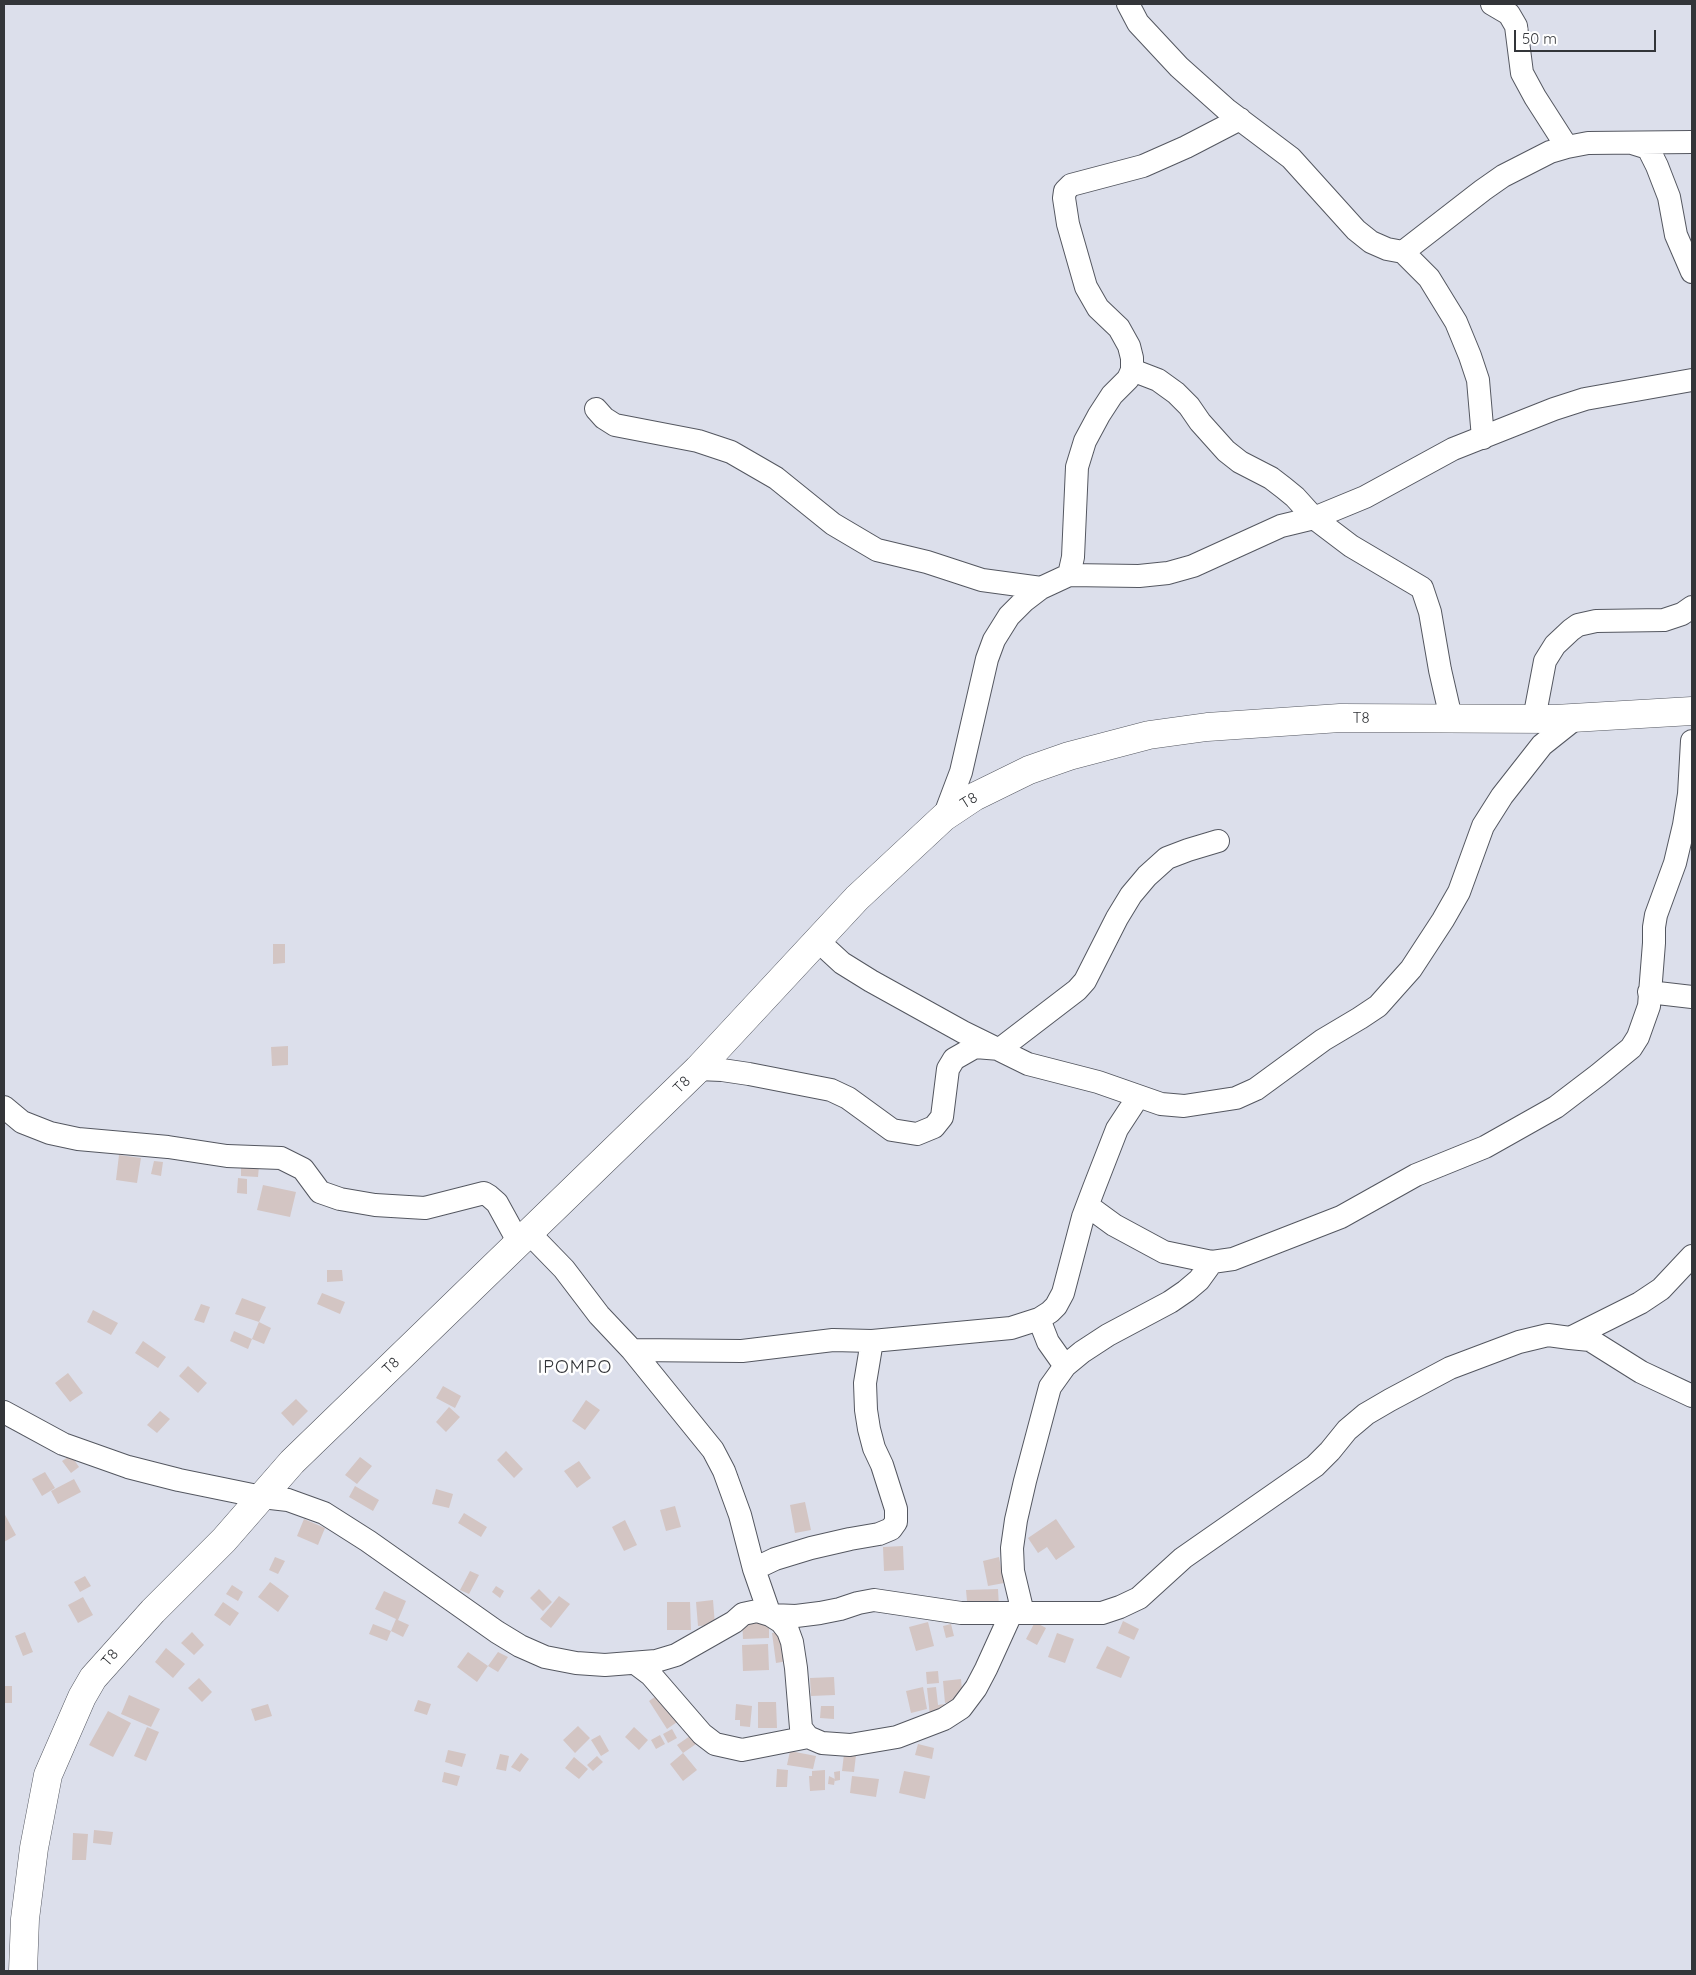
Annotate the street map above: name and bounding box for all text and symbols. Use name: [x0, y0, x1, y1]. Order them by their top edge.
scale bar: [1516, 20, 1658, 52]
text: 50 m: [1522, 29, 1557, 48]
street label: T8: [1352, 709, 1370, 727]
street label: T8: [957, 789, 981, 813]
street label: T8: [670, 1073, 694, 1097]
street label: T8: [379, 1354, 403, 1378]
district label: IPOMPO: [537, 1357, 613, 1379]
street label: T8: [98, 1646, 122, 1670]

